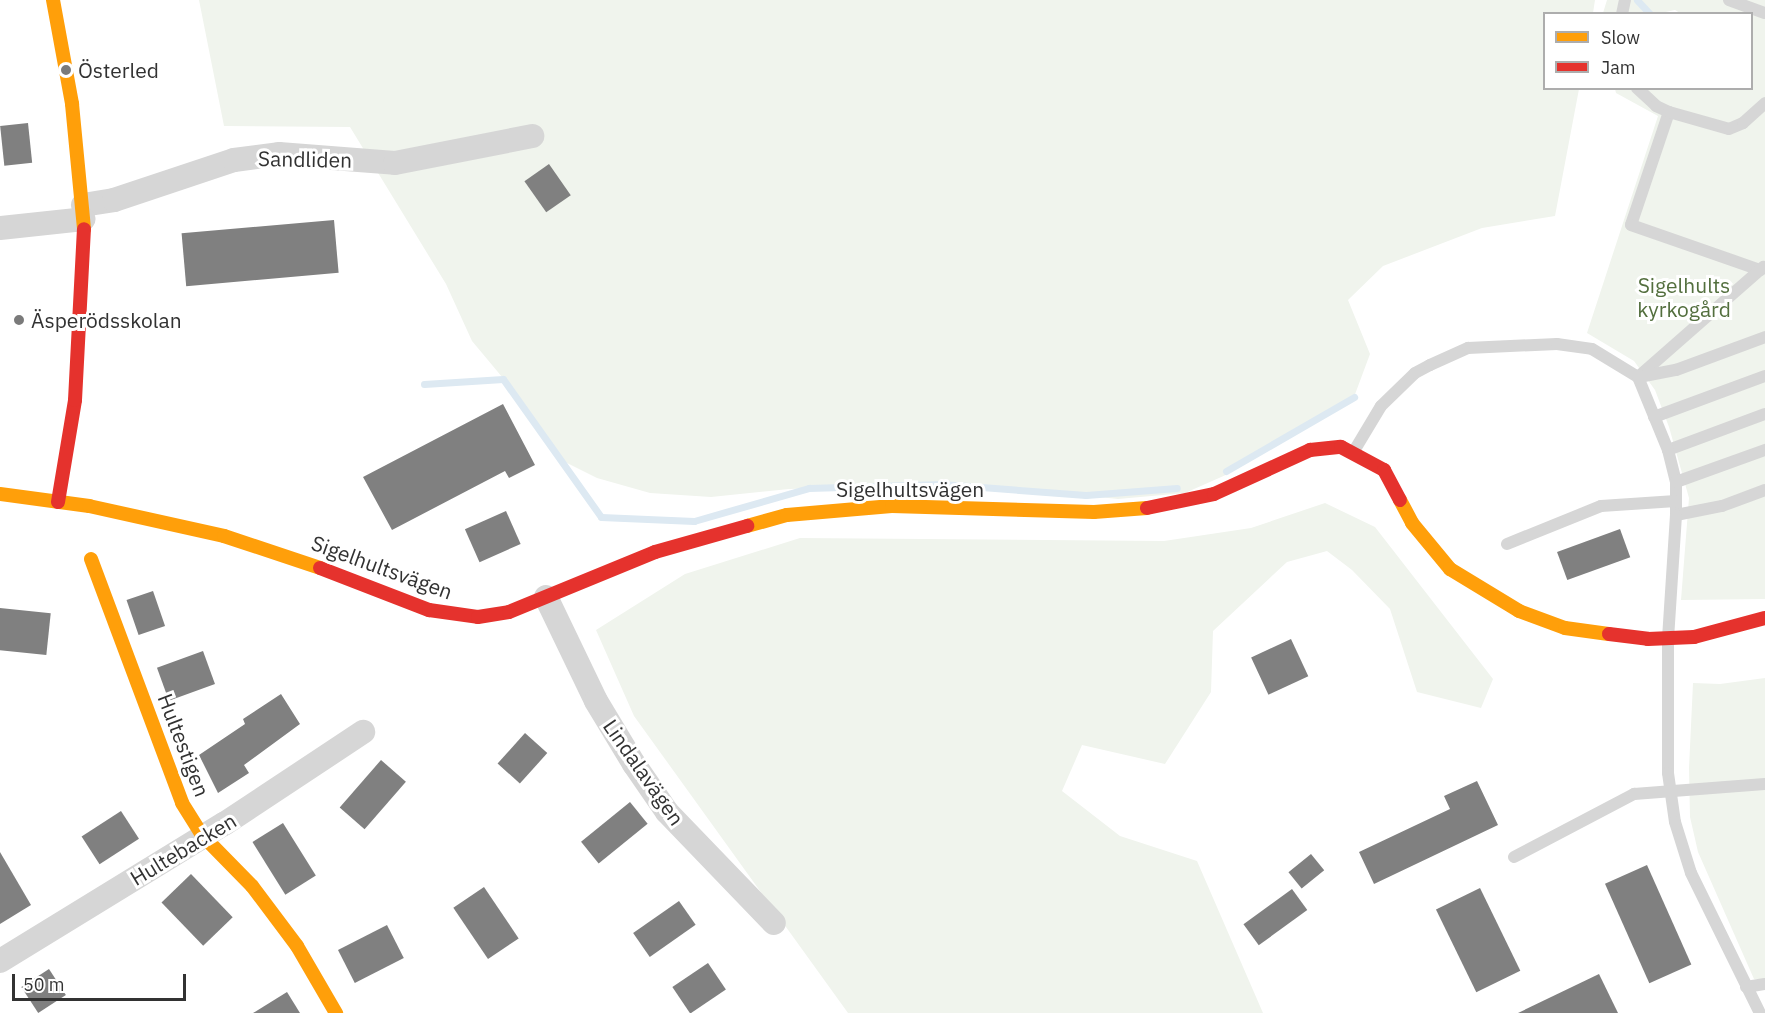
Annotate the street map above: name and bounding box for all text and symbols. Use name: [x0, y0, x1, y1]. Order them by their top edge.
legend: [1543, 12, 1753, 90]
text: Slow: [1601, 26, 1640, 49]
text: Jam: [1601, 56, 1636, 79]
place label: Österled: [78, 57, 159, 83]
marker: Österled: [59, 63, 73, 77]
street label: Sandliden: [258, 146, 352, 172]
park label: Sigelhults kyrkogård: [1637, 272, 1731, 322]
place label: Äsperödsskolan: [31, 307, 182, 333]
marker: Äsperödsskolan: [12, 313, 26, 327]
street label: Sigelhultsvägen: [836, 476, 984, 502]
street label: Sigelhultsvägen: [308, 530, 456, 604]
street label: Hultestigen: [153, 690, 215, 800]
street label: Lindalavägen: [598, 714, 690, 830]
street label: Hultebacken: [125, 807, 241, 891]
scale bar: [15, 962, 189, 1000]
text: 50 m: [23, 973, 65, 996]

